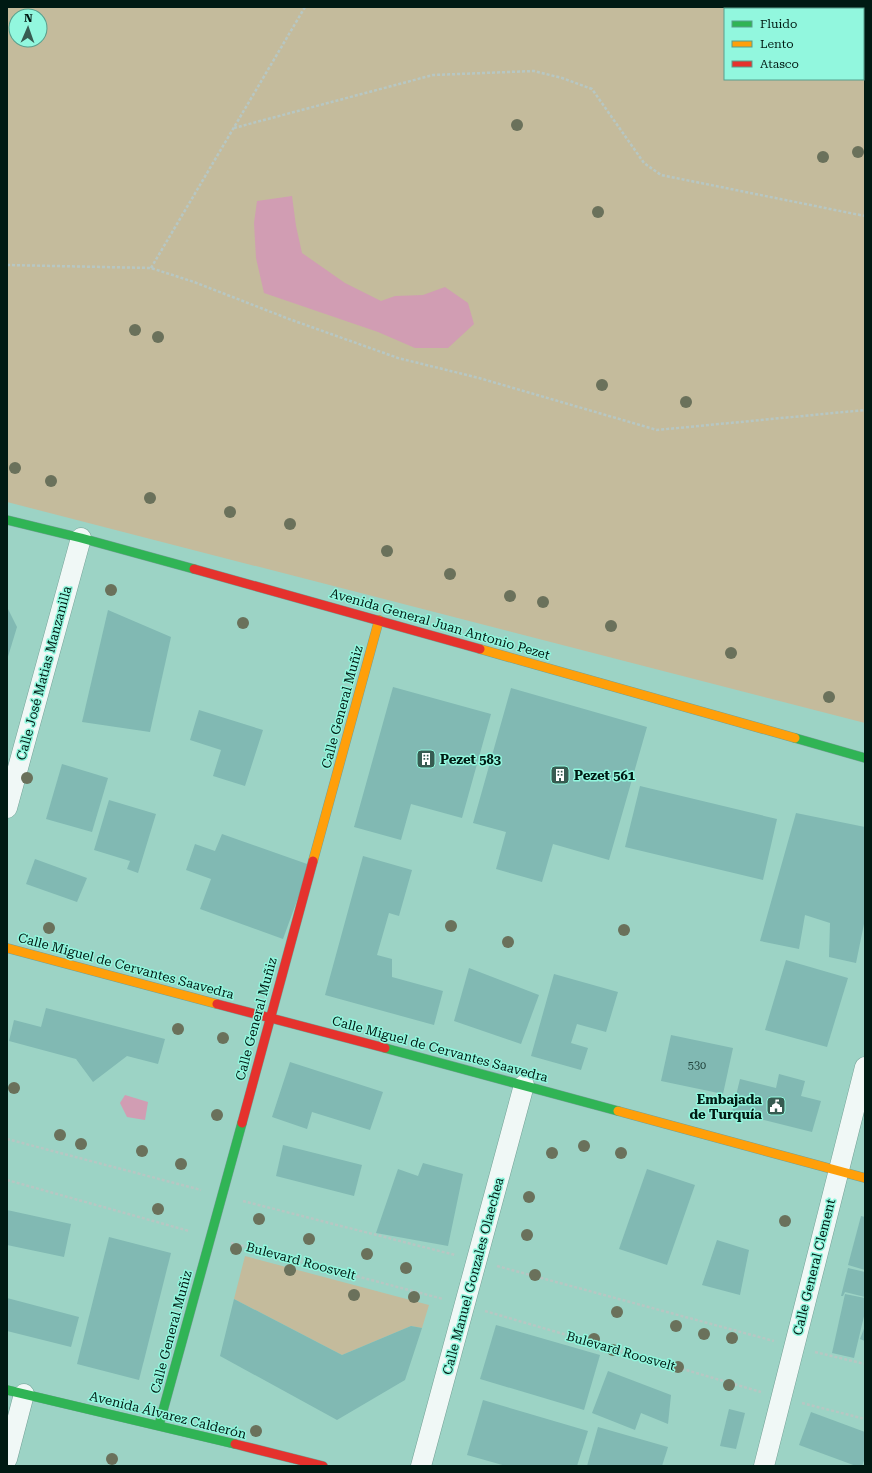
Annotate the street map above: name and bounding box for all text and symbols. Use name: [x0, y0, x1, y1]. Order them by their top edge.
north arrow: [8, 8, 48, 48]
legend: [724, 8, 864, 80]
text: N: [24, 12, 33, 25]
text: Fluido: [760, 17, 797, 31]
text: Lento: [760, 37, 794, 51]
text: Atasco: [760, 57, 799, 71]
street label: Calle José Matias Manzanilla: [14, 584, 74, 762]
street label: Avenida General Juan Antonio Pezet: [328, 585, 552, 663]
street label: Calle General Muñiz: [318, 644, 366, 770]
building icon: Pezet 583: [415, 748, 437, 770]
place label: Pezet 583: [440, 752, 501, 767]
building icon: Pezet 561: [549, 764, 571, 786]
place label: Pezet 561: [574, 768, 635, 783]
street label: Calle Miguel de Cervantes Saavedra: [16, 930, 236, 1002]
street label: Calle General Muñiz: [232, 956, 280, 1082]
street label: Calle Miguel de Cervantes Saavedra: [330, 1013, 550, 1085]
house number: 530: [688, 1059, 706, 1072]
place label: Embajada de Turquía: [689, 1092, 762, 1122]
public building icon: Embajada de Turquía: [765, 1095, 787, 1117]
street label: Calle Manuel Gonzales Olaechea: [439, 1176, 507, 1376]
street label: Calle General Clement: [790, 1197, 838, 1337]
street label: Bulevard Roosvelt: [245, 1239, 358, 1283]
street label: Calle General Muñiz: [147, 1269, 195, 1395]
street label: Bulevard Roosvelt: [565, 1328, 677, 1374]
street label: Avenida Álvarez Calderón: [88, 1387, 249, 1442]

